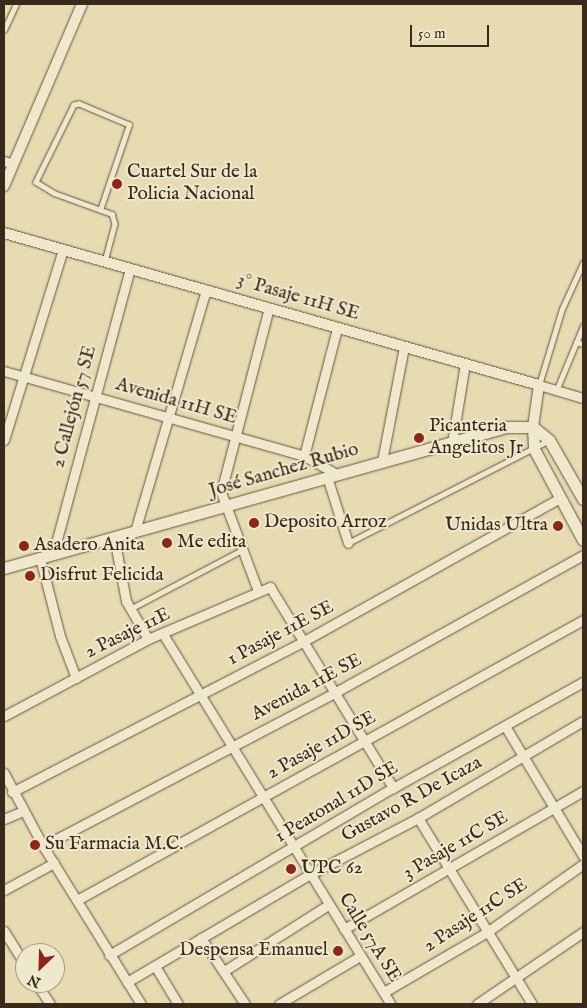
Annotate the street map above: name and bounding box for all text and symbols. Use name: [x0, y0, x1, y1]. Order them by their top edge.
scale bar: [412, 15, 491, 47]
text: 50 m: [418, 24, 446, 43]
place label: Cuartel Sur de la Policia Nacional: [127, 162, 257, 206]
marker: Cuartel Sur de la Policia Nacional: [111, 178, 123, 190]
street label: 3° Pasaje 11H SE: [234, 270, 362, 326]
street label: 2 Callejón 57 SE: [48, 343, 102, 471]
street label: Avenida 11H SE: [113, 374, 239, 430]
place label: Picanteria Angelitos Jr: [429, 416, 523, 460]
marker: Picanteria Angelitos Jr: [413, 432, 425, 444]
street label: José Sanchez Rubio: [207, 439, 361, 503]
place label: Deposito Arroz: [264, 512, 387, 534]
place label: Unidas Ultra: [445, 515, 548, 537]
marker: Deposito Arroz: [248, 517, 260, 529]
marker: Unidas Ultra: [552, 520, 564, 532]
place label: Me edita: [177, 532, 246, 554]
place label: Asadero Anita: [34, 535, 145, 557]
marker: Me edita: [161, 537, 173, 549]
marker: Asadero Anita: [18, 540, 30, 552]
place label: Disfrut Felicida: [40, 565, 164, 587]
marker: Disfrut Felicida: [24, 570, 36, 582]
street label: 1 Pasaje 11E SE: [224, 596, 338, 672]
street label: 2 Pasaje 11E: [82, 604, 174, 664]
street label: Avenida 11E SE: [248, 649, 366, 727]
street label: 2 Pasaje 11D SE: [264, 707, 380, 785]
street label: Gustavo R De Icaza: [338, 752, 486, 848]
street label: 1 Peatonal 11D SE: [271, 757, 403, 849]
street label: 3 Pasaje 11C SE: [399, 807, 513, 885]
place label: Su Farmacia M.C.: [45, 834, 183, 856]
marker: Su Farmacia M.C.: [29, 839, 41, 851]
place label: UPC 62: [301, 858, 363, 880]
marker: UPC 62: [285, 863, 297, 875]
street label: 2 Pasaje 11C SE: [420, 874, 532, 958]
street label: Calle 57A SE: [333, 889, 405, 987]
place label: Despensa Emanuel: [179, 940, 328, 962]
north arrow: [15, 943, 65, 993]
marker: Despensa Emanuel: [332, 945, 344, 957]
text: N: [25, 970, 44, 991]

